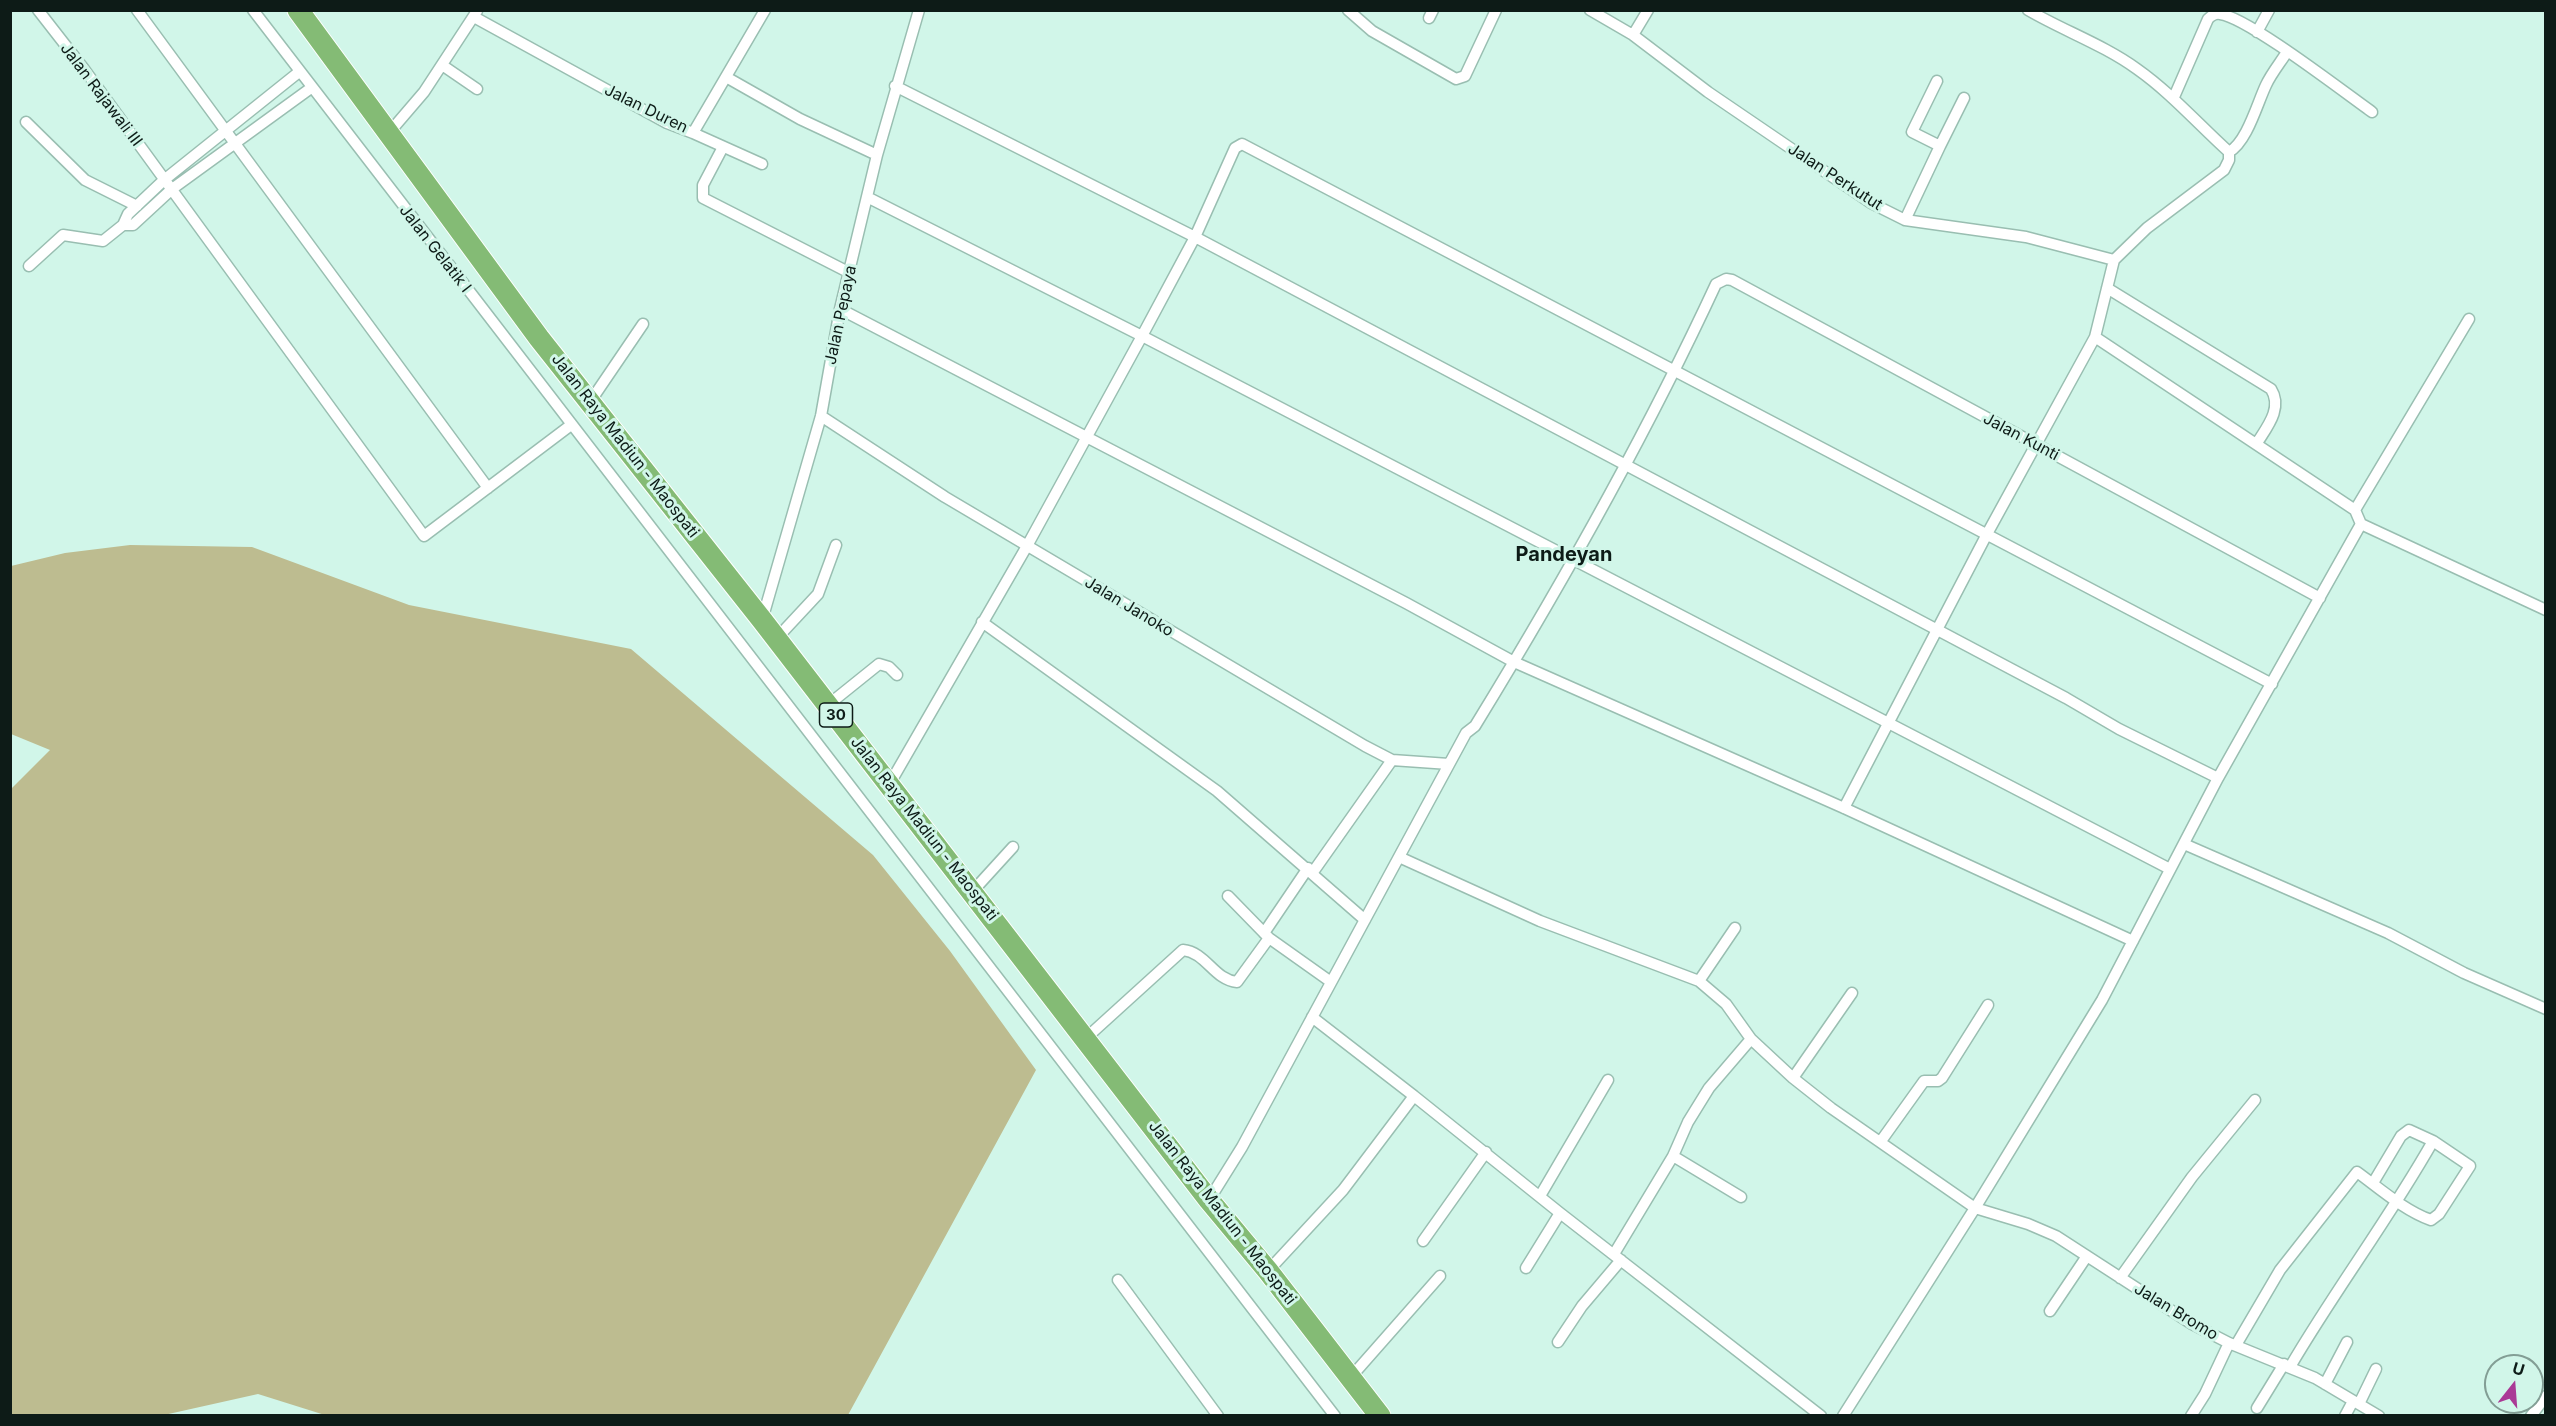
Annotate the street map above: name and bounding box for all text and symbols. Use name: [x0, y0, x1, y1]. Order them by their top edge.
street label: Jalan Rajawali III: [56, 40, 146, 150]
street label: Jalan Duren: [601, 81, 691, 137]
street label: Jalan Perkutut: [1784, 139, 1886, 215]
street label: Jalan Gelatik I: [395, 201, 475, 297]
street label: Jalan Pepaya: [821, 264, 861, 366]
street label: Jalan Raya Madiun - Maospati: [547, 350, 703, 542]
street label: Jalan Kunti: [1980, 409, 2062, 465]
district label: Pandeyan: [1516, 543, 1612, 567]
street label: Jalan Janoko: [1081, 573, 1177, 641]
road number: 30: [820, 703, 852, 727]
street label: Jalan Raya Madiun - Maospati: [846, 733, 1002, 925]
street label: Jalan Raya Madiun - Maospati: [1144, 1117, 1300, 1309]
street label: Jalan Bromo: [2131, 1279, 2221, 1345]
north arrow: [2484, 1354, 2544, 1414]
text: U: [2510, 1357, 2527, 1380]

